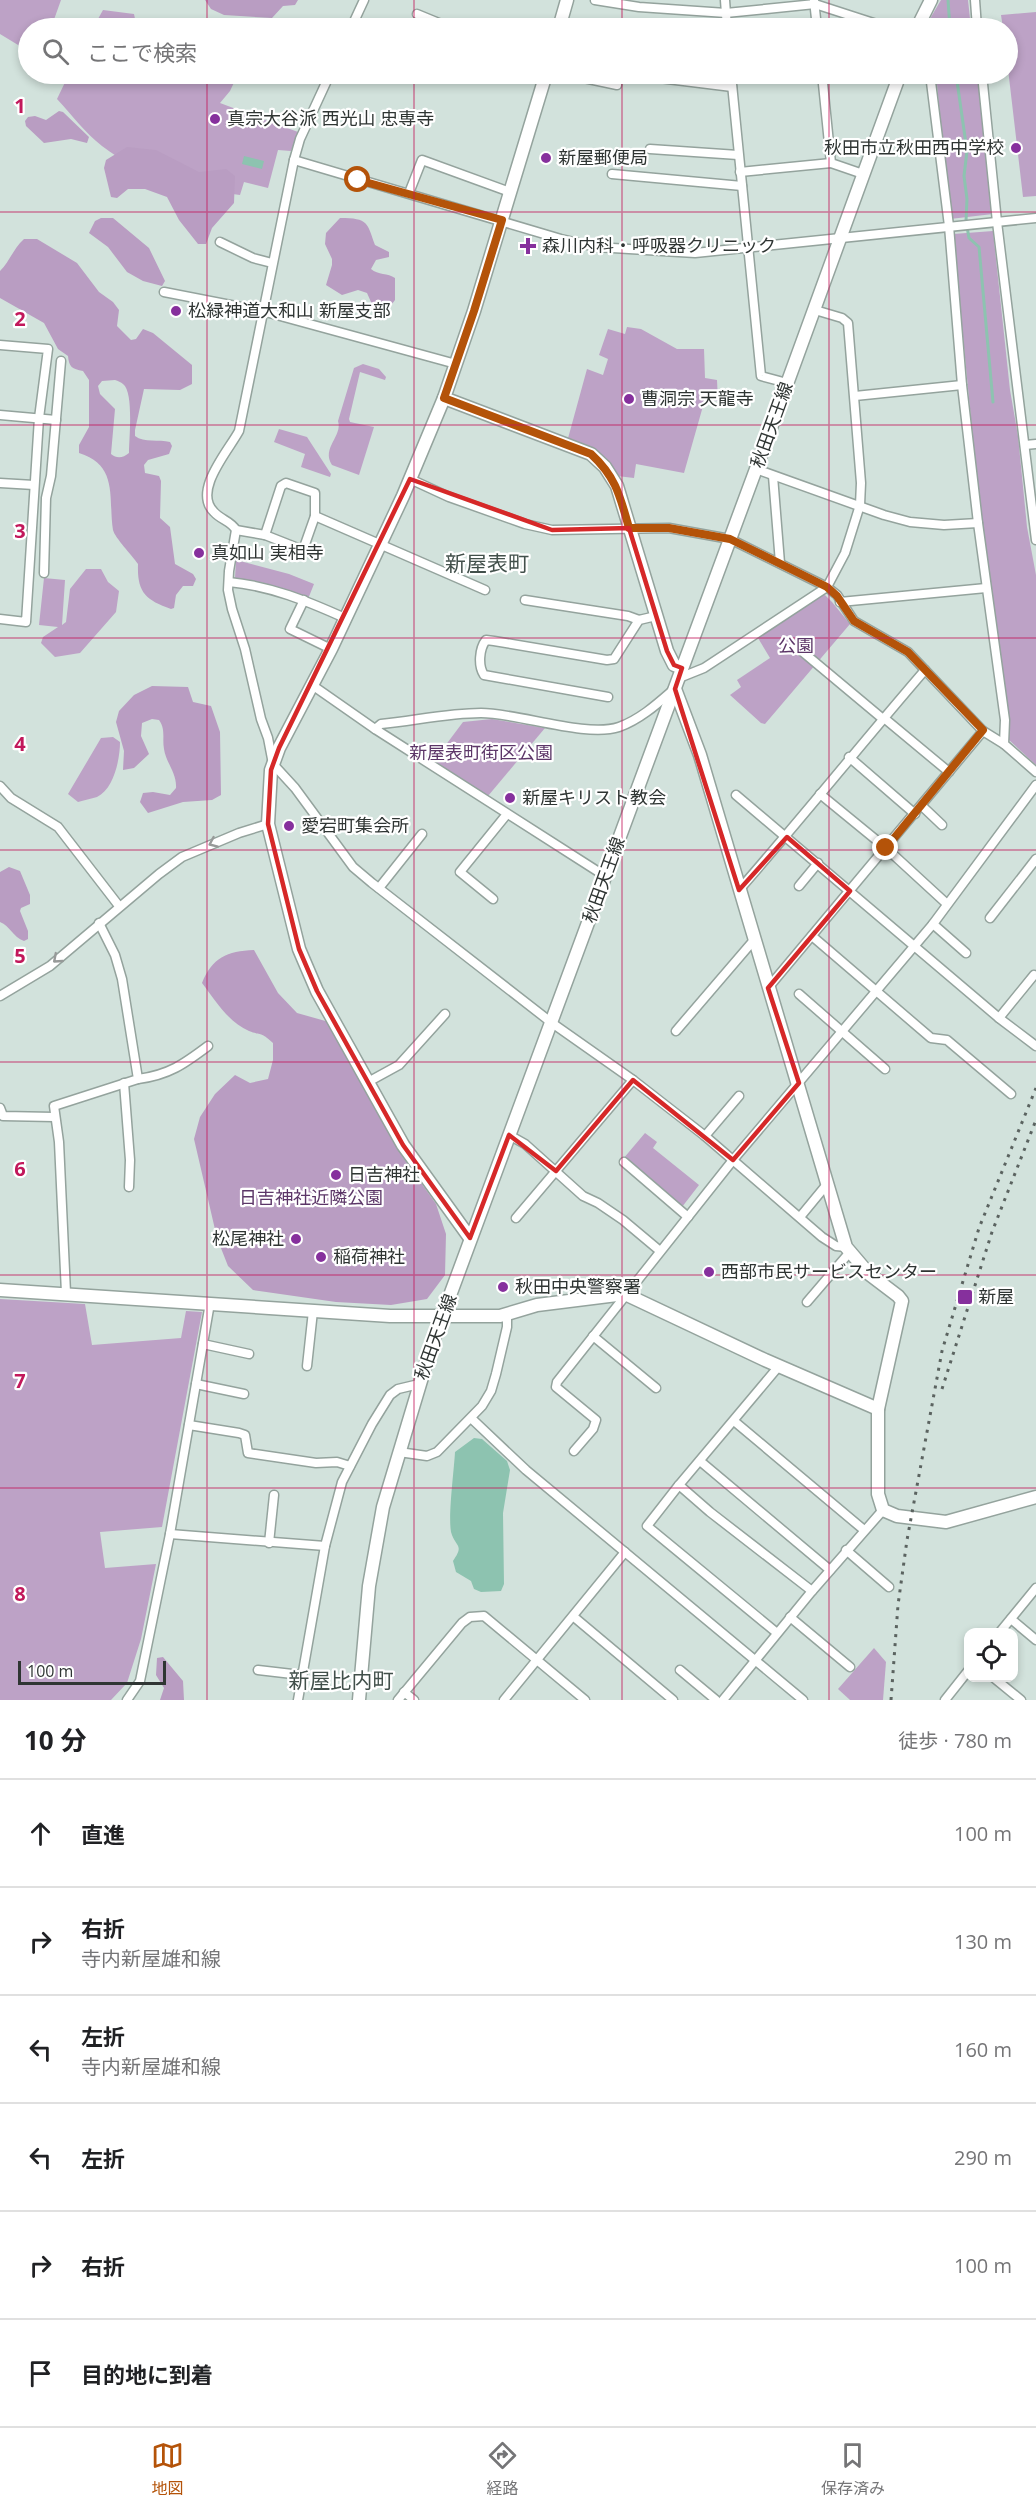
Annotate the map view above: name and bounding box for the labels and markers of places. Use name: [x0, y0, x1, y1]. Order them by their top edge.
place label: 真宗大谷派 西光山 忠専寺: [227, 106, 434, 130]
marker: 真宗大谷派 西光山 忠専寺: [208, 112, 222, 126]
place label: 秋田市立秋田西中学校: [824, 135, 1004, 159]
marker: 秋田市立秋田西中学校: [1009, 141, 1023, 155]
place label: 新屋郵便局: [558, 145, 648, 169]
marker: 新屋郵便局: [539, 151, 553, 165]
place label: 森川内科・呼吸器クリニック: [542, 233, 776, 257]
marker: 森川内科・呼吸器クリニック: [519, 237, 537, 255]
place label: 松緑神道大和山 新屋支部: [188, 298, 391, 322]
marker: 松緑神道大和山 新屋支部: [169, 304, 183, 318]
place label: 曹洞宗 天龍寺: [641, 386, 754, 410]
marker: 曹洞宗 天龍寺: [622, 392, 636, 406]
place label: 真如山 実相寺: [211, 540, 324, 564]
marker: 真如山 実相寺: [192, 546, 206, 560]
place label: 新屋キリスト教会: [522, 785, 666, 809]
marker: 新屋キリスト教会: [503, 791, 517, 805]
place label: 愛宕町集会所: [301, 813, 409, 837]
marker: 愛宕町集会所: [282, 819, 296, 833]
place label: 日吉神社: [348, 1162, 420, 1186]
marker: 日吉神社: [329, 1168, 343, 1182]
place label: 松尾神社: [212, 1226, 284, 1250]
marker: 松尾神社: [289, 1232, 303, 1246]
place label: 稲荷神社: [333, 1244, 405, 1268]
marker: 稲荷神社: [314, 1250, 328, 1264]
place label: 西部市民サービスセンター: [721, 1259, 937, 1283]
marker: 西部市民サービスセンター: [702, 1265, 716, 1279]
place label: 秋田中央警察署: [515, 1274, 641, 1298]
marker: 秋田中央警察署: [496, 1280, 510, 1294]
place label: 新屋: [978, 1284, 1014, 1308]
marker: 新屋: [956, 1288, 974, 1306]

